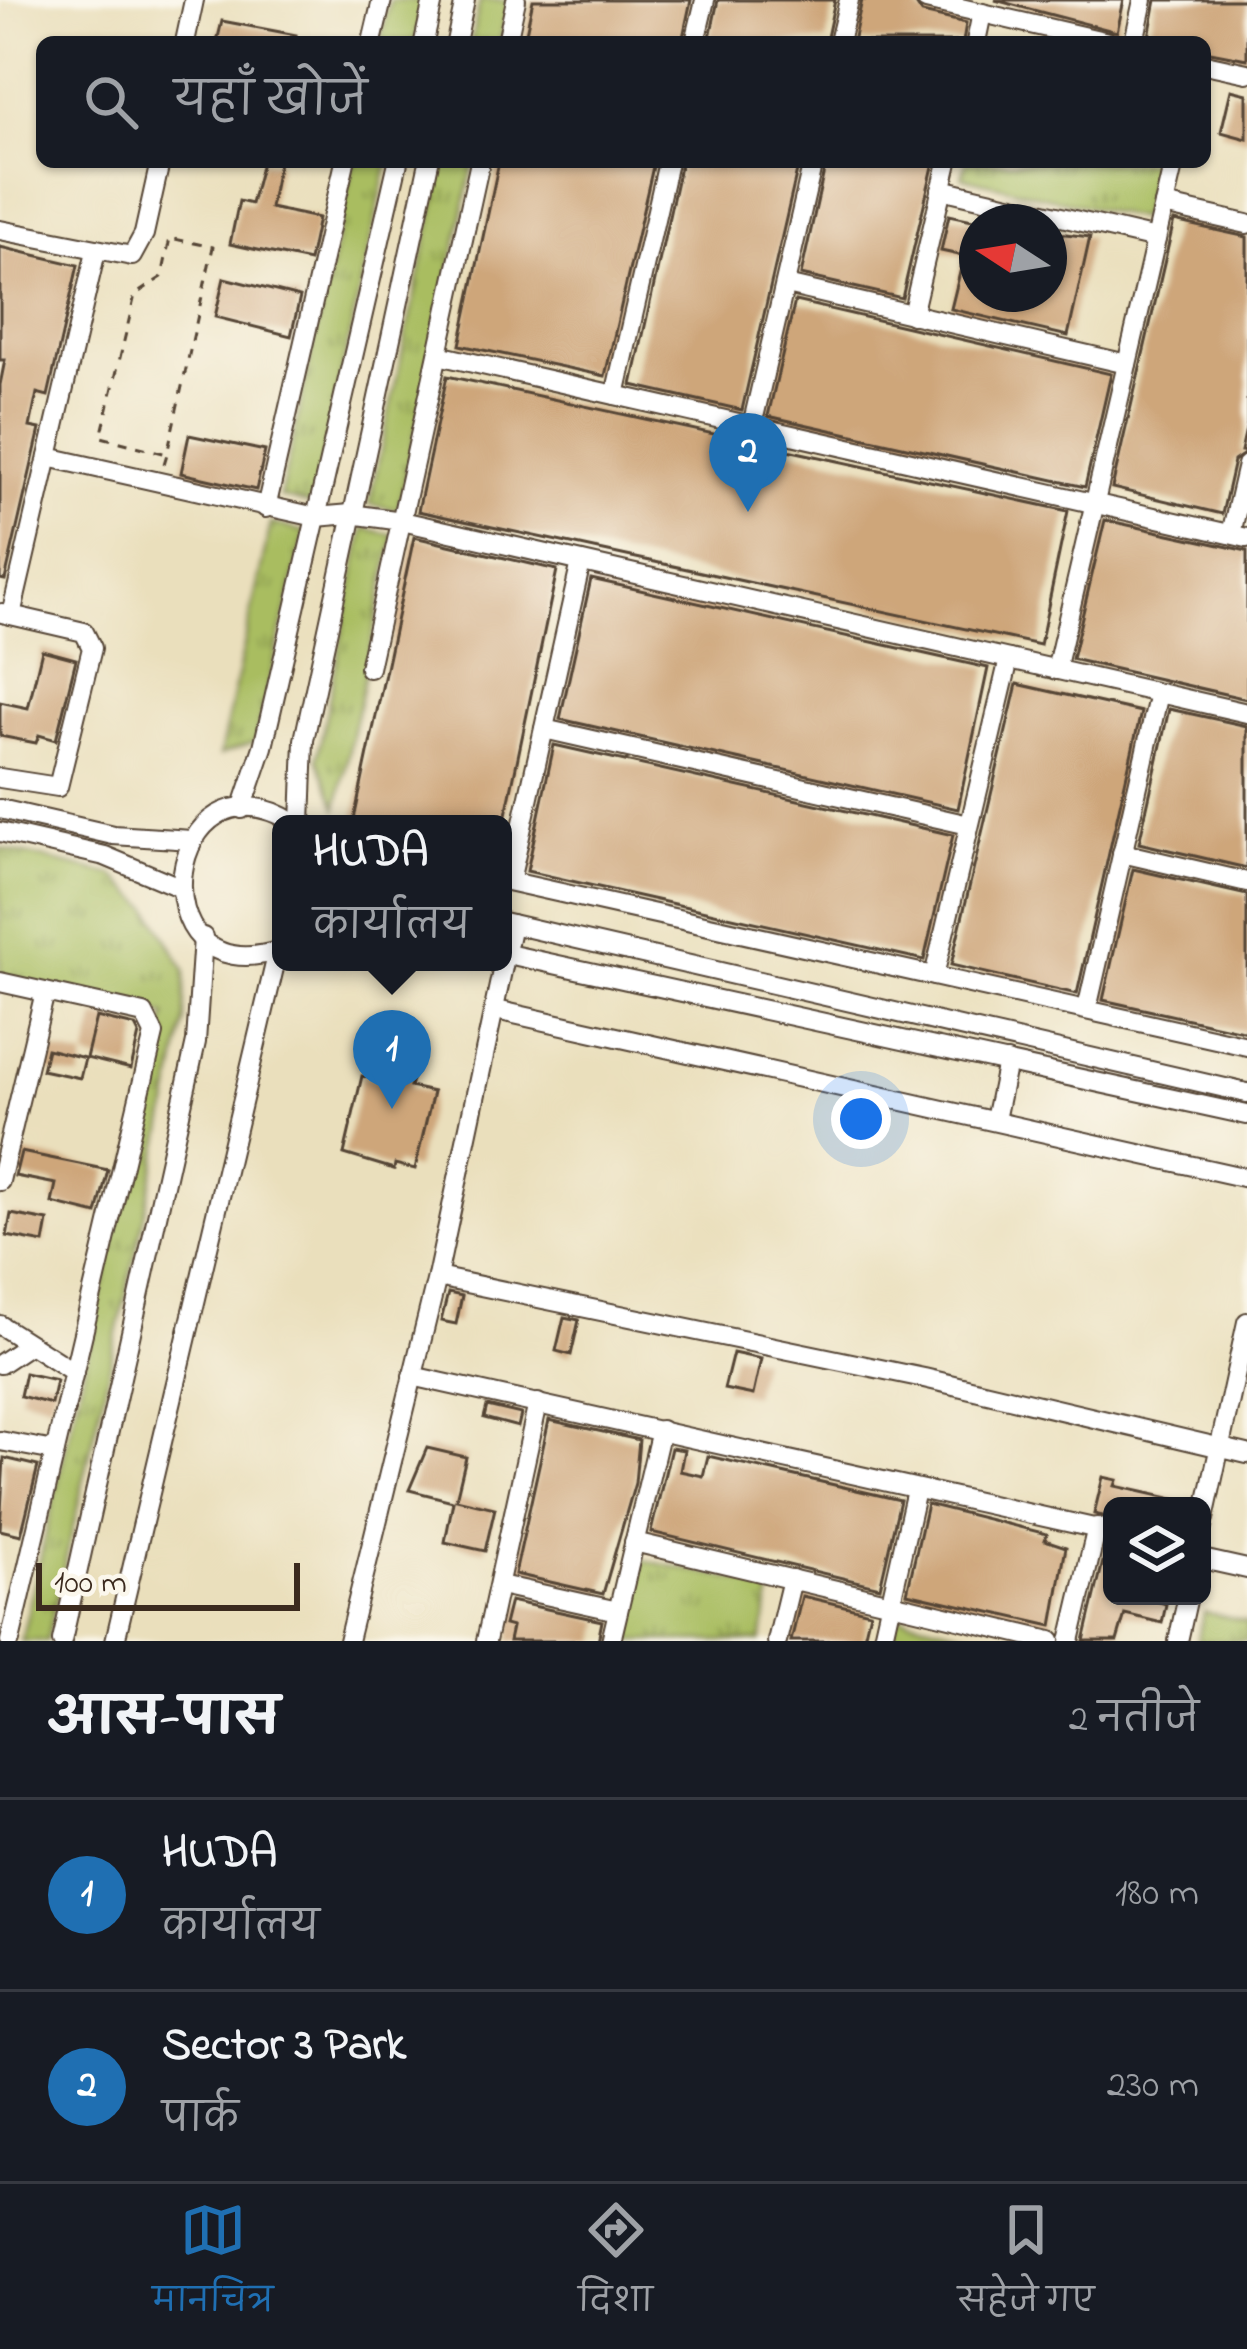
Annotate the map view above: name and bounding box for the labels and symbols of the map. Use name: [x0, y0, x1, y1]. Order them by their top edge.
north arrow: [959, 204, 1067, 312]
pin: 2: [709, 413, 787, 512]
pin: 1: [353, 1010, 431, 1109]
your location: [831, 1089, 891, 1149]
scale bar: [36, 1557, 300, 1610]

